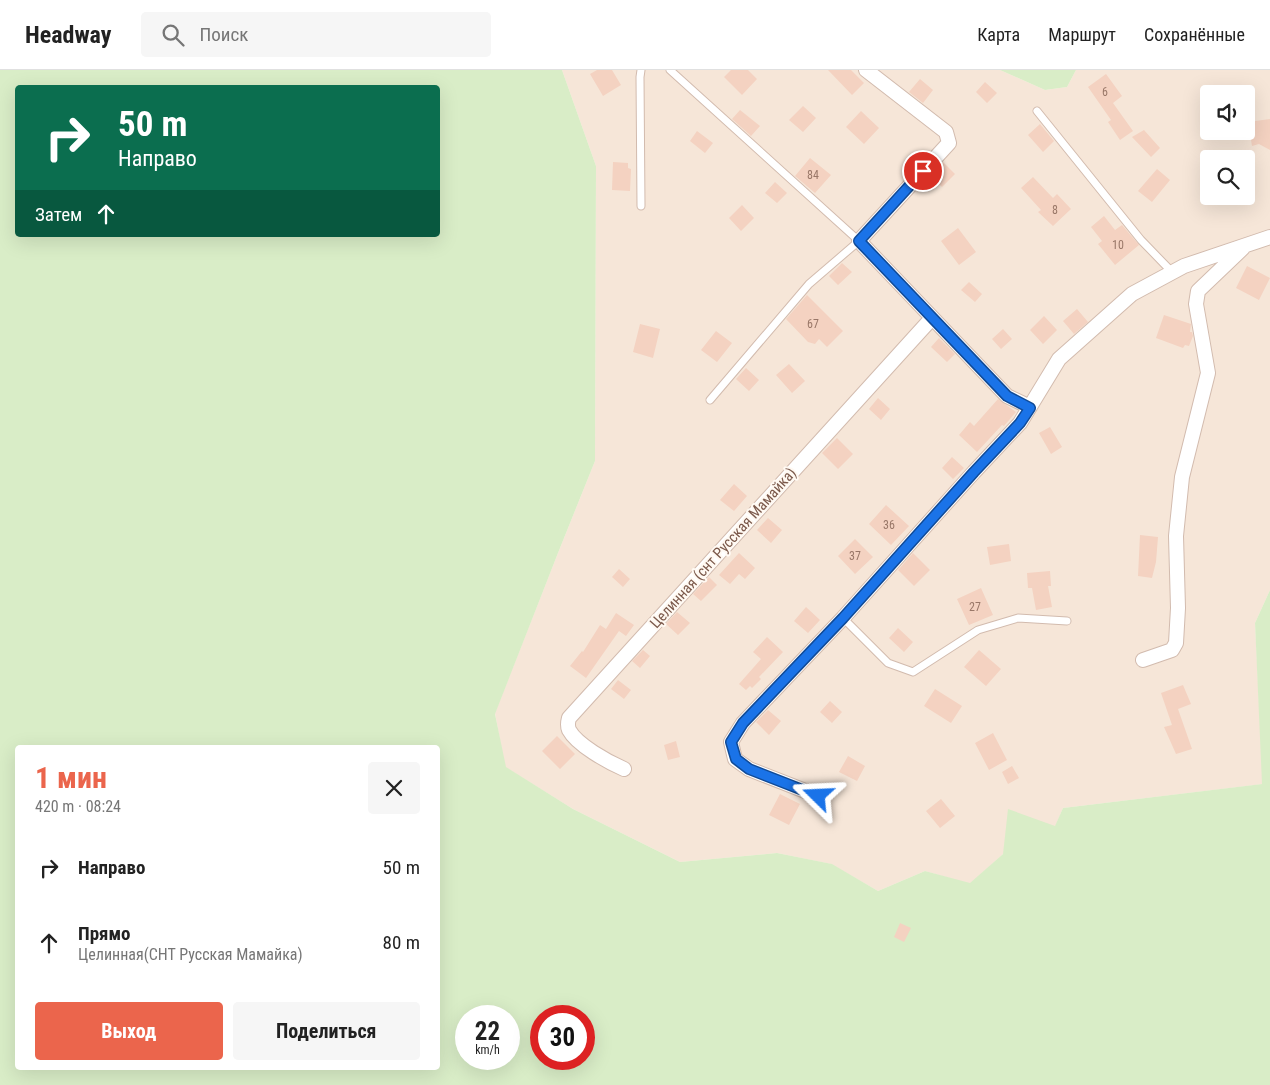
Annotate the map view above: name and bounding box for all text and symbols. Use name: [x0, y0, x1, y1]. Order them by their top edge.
search box: [141, 12, 491, 57]
text: Headway: [25, 21, 111, 49]
icon: search: [159, 21, 187, 49]
text: Поиск: [199, 23, 248, 46]
text: Карта: [977, 24, 1020, 45]
text: Маршрут: [1048, 24, 1116, 45]
text: Сохранённые: [1144, 24, 1245, 45]
house number: 6: [1102, 85, 1108, 99]
map controls: [1200, 85, 1255, 205]
button: sound: [1200, 85, 1255, 140]
text: 50 m: [118, 104, 187, 145]
icon: right: [35, 105, 100, 170]
text: Направо: [118, 146, 197, 171]
pin: [902, 150, 944, 192]
button: search: [1200, 150, 1255, 205]
icon: arrive: [909, 157, 937, 185]
house number: 84: [807, 168, 819, 182]
icon: ahead: [92, 200, 120, 228]
text: Затем: [35, 203, 82, 226]
house number: 8: [1052, 203, 1058, 217]
house number: 10: [1112, 238, 1124, 252]
house number: 67: [807, 317, 819, 331]
street label: Целинная (снт Русская Мамайка): [646, 464, 800, 632]
house number: 36: [883, 518, 895, 532]
house number: 37: [849, 549, 861, 563]
house number: 27: [969, 600, 981, 614]
text: 1 мин: [35, 760, 107, 795]
button: close: [368, 762, 420, 814]
position arrow: [791, 769, 843, 821]
text: 420 m · 08:24: [35, 797, 121, 816]
icon: right: [35, 854, 63, 882]
text: Направо: [78, 856, 145, 879]
text: 50 m: [383, 856, 420, 879]
text: Прямо: [78, 922, 131, 945]
icon: ahead: [35, 929, 63, 957]
text: 80 m: [383, 931, 420, 954]
text: Целинная(СНТ Русская Мамайка): [78, 945, 303, 964]
button: Выход: [35, 1002, 223, 1060]
button: Поделиться: [233, 1002, 420, 1060]
speed limit sign: 30: [530, 1005, 595, 1070]
text: 22: [475, 1017, 500, 1046]
text: km/h: [475, 1043, 500, 1057]

